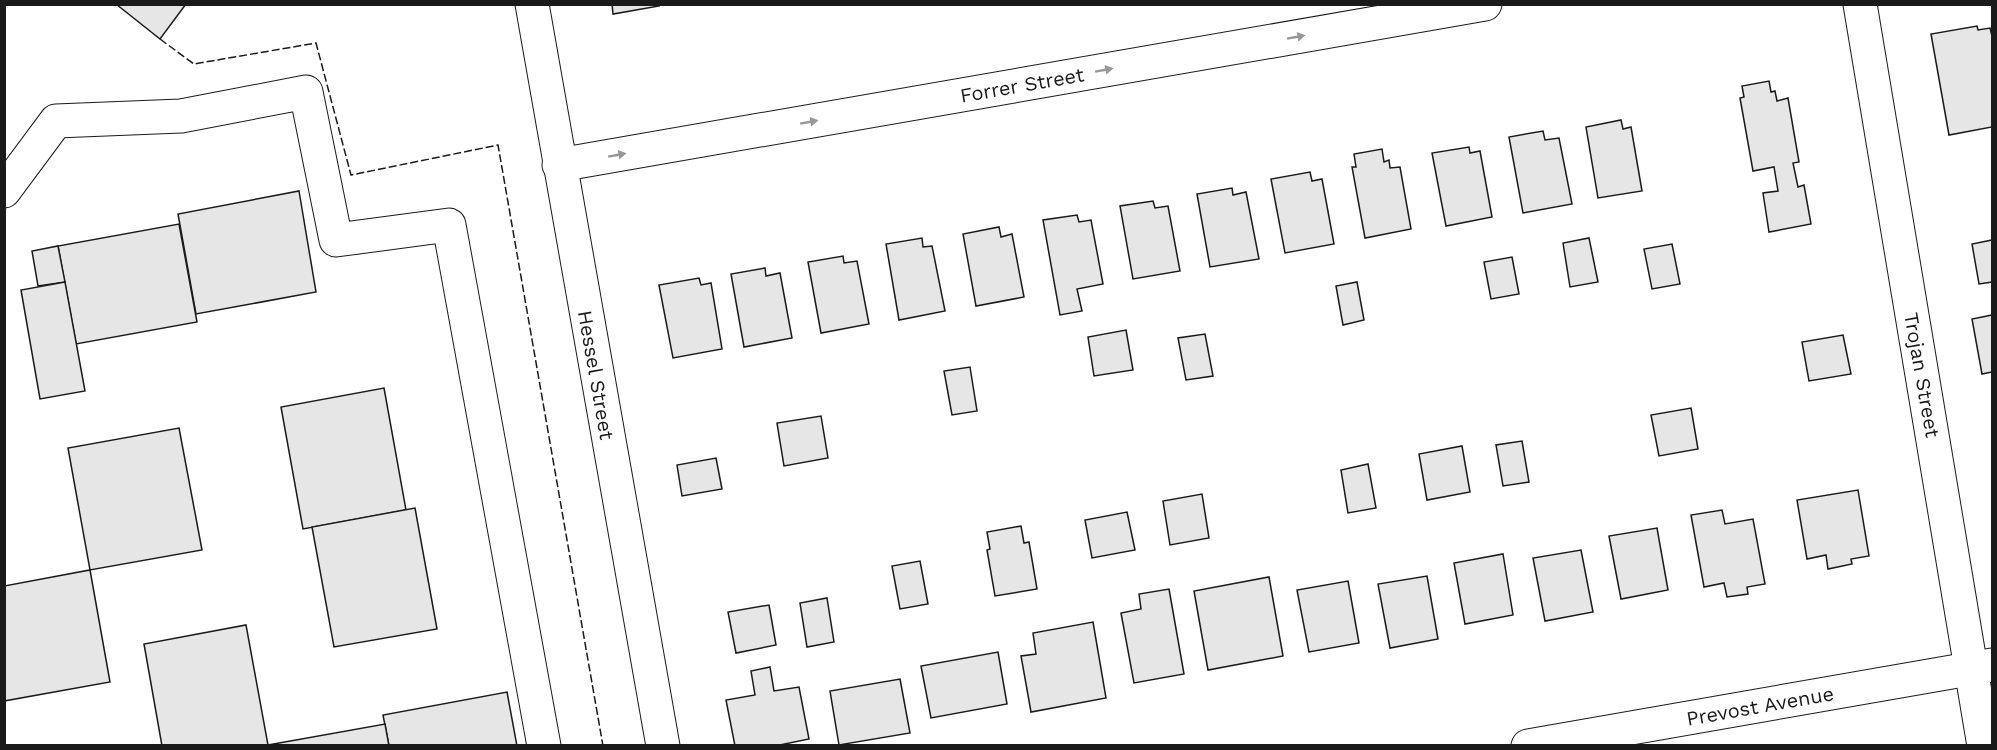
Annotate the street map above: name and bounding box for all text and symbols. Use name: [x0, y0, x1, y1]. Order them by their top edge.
one-way arrow: [1287, 32, 1306, 41]
street label: Forrer Street: [958, 62, 1086, 108]
one-way arrow: [1095, 66, 1114, 75]
one-way arrow: [799, 117, 818, 126]
one-way arrow: [607, 150, 626, 159]
street label: Hessel Street: [573, 308, 619, 442]
street label: Trojan Street: [1899, 311, 1945, 440]
street label: Prevost Avenue: [1684, 681, 1836, 731]

